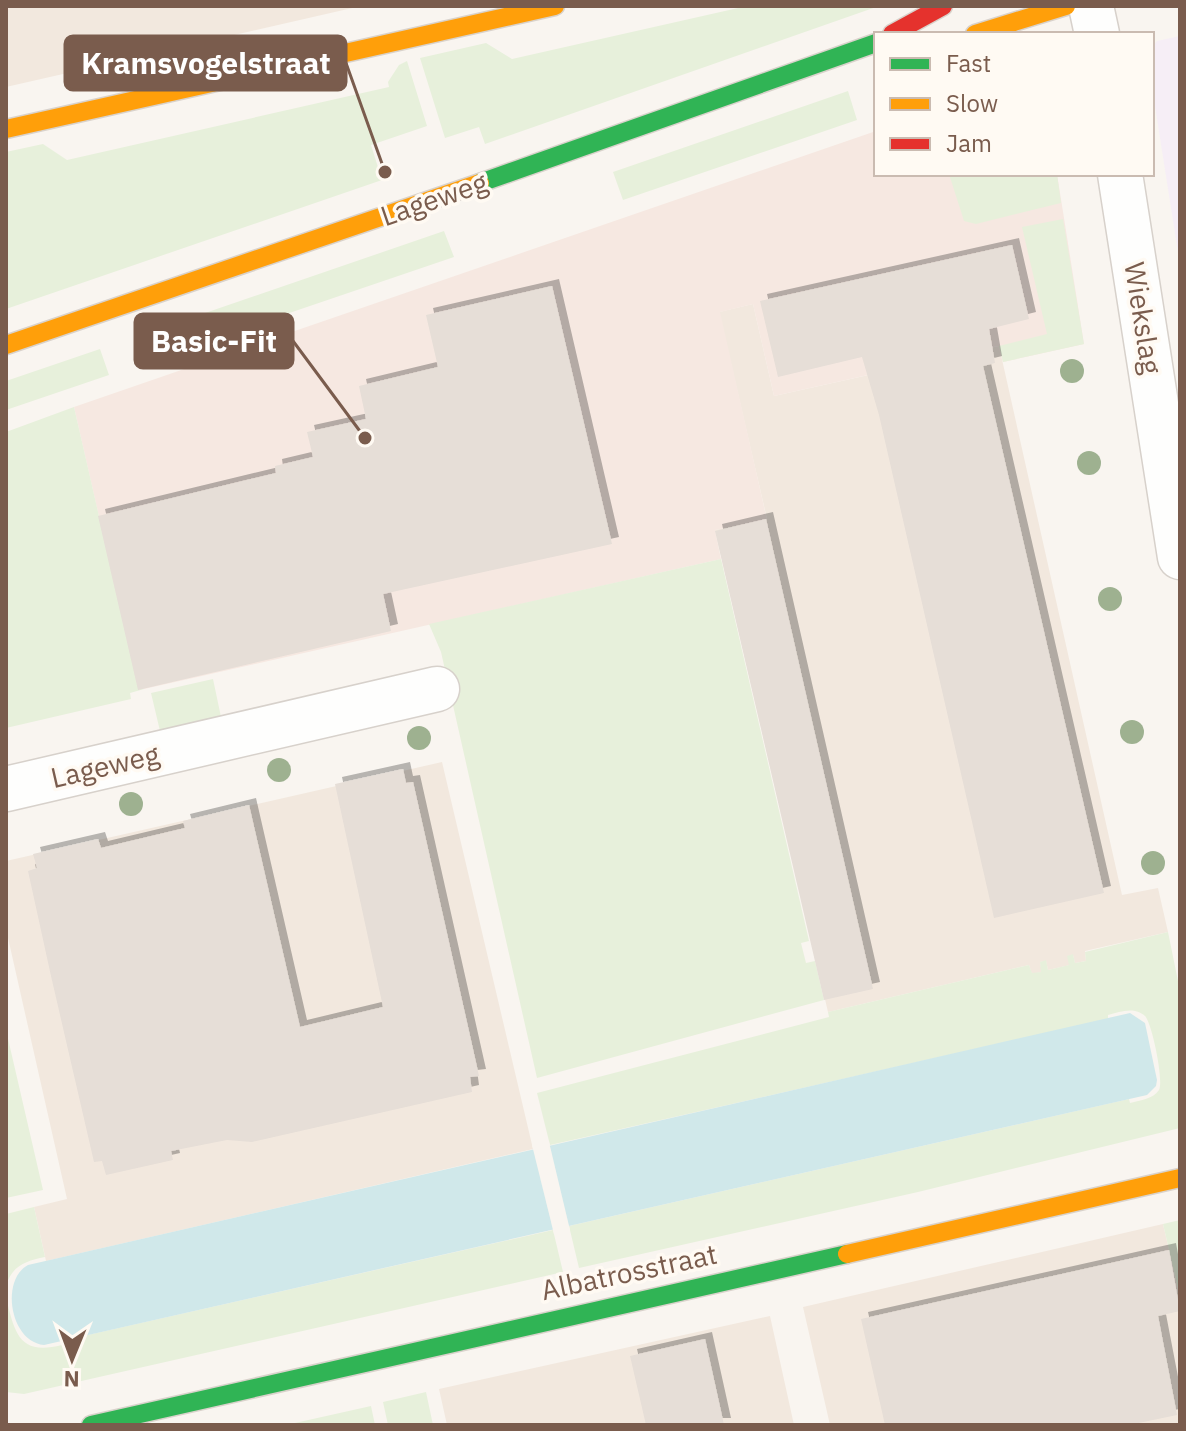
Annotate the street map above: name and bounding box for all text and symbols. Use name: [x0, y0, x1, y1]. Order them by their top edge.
legend: [874, 32, 1154, 176]
callout: Kramsvogelstraat: [65, 36, 346, 90]
text: Kramsvogelstraat: [81, 43, 331, 82]
text: Fast: [946, 47, 991, 79]
text: Slow: [946, 87, 998, 119]
text: Jam: [946, 127, 992, 159]
street label: Lageweg: [376, 163, 492, 234]
street label: Wiekslag: [1116, 259, 1171, 377]
callout: Basic-Fit: [135, 314, 293, 368]
text: Basic-Fit: [151, 321, 277, 360]
street label: Lageweg: [47, 735, 163, 796]
street label: Albatrosstraat: [537, 1235, 720, 1308]
north arrow: [32, 1319, 112, 1399]
text: N: [63, 1365, 80, 1394]

